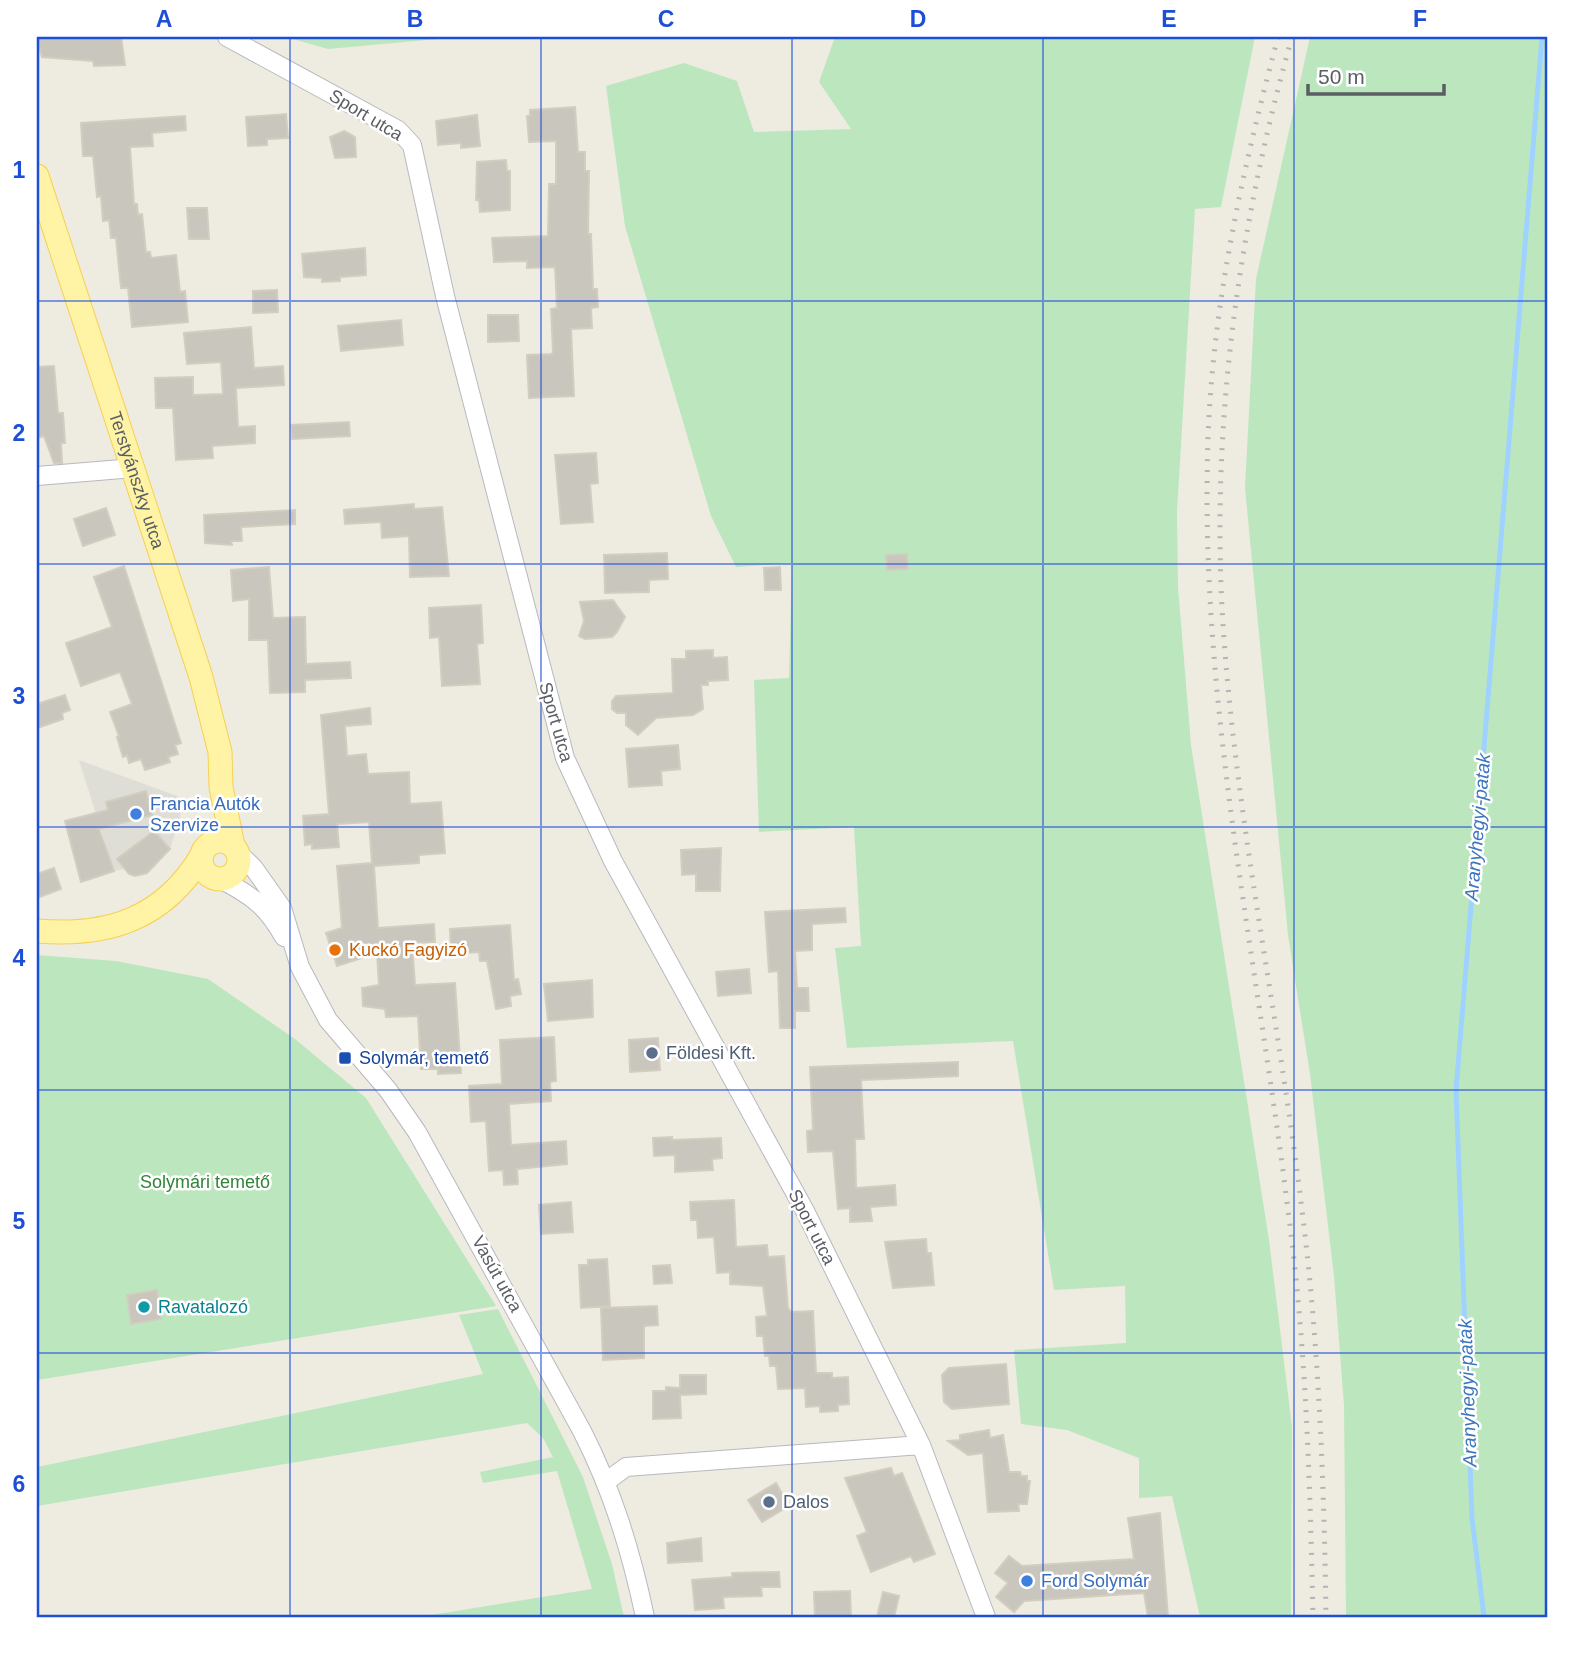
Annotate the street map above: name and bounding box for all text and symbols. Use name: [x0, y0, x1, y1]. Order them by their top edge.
text: A: [156, 6, 172, 32]
text: B: [407, 6, 423, 32]
text: C: [658, 6, 674, 32]
text: D: [910, 6, 926, 32]
text: E: [1161, 6, 1177, 32]
text: F: [1413, 6, 1427, 32]
scale bar: [1308, 52, 1444, 96]
text: 50 m: [1318, 65, 1365, 88]
street label: Sport utca: [326, 85, 407, 145]
text: 1: [13, 157, 26, 183]
street label: Terstyánszky utca: [105, 409, 169, 552]
text: 2: [13, 420, 25, 446]
street label: Sport utca: [535, 680, 577, 765]
text: 3: [13, 683, 25, 709]
water label: Aranyhegyi-patak: [1461, 751, 1495, 903]
place label: Francia Autók Szervize: [150, 794, 261, 835]
marker: Francia Autók Szervize: [128, 806, 144, 822]
place label: Kuckó Fagyizó: [349, 940, 467, 960]
marker: Kuckó Fagyizó: [327, 942, 343, 958]
text: 4: [13, 945, 26, 971]
place label: Földesi Kft.: [666, 1043, 756, 1063]
marker: Földesi Kft.: [644, 1045, 660, 1061]
place label: Solymár, temető: [359, 1048, 489, 1068]
marker: Solymár, temető: [337, 1050, 353, 1066]
park label: Solymári temető: [140, 1172, 270, 1192]
street label: Sport utca: [784, 1186, 840, 1269]
text: 5: [13, 1208, 26, 1234]
street label: Vasút utca: [468, 1233, 527, 1316]
place label: Ravatalozó: [158, 1297, 248, 1317]
marker: Ravatalozó: [136, 1299, 152, 1315]
water label: Aranyhegyi-patak: [1454, 1317, 1481, 1468]
text: 6: [13, 1471, 25, 1497]
place label: Dalos: [783, 1492, 829, 1512]
marker: Dalos: [761, 1494, 777, 1510]
place label: Ford Solymár: [1041, 1571, 1149, 1591]
marker: Ford Solymár: [1019, 1573, 1035, 1589]

